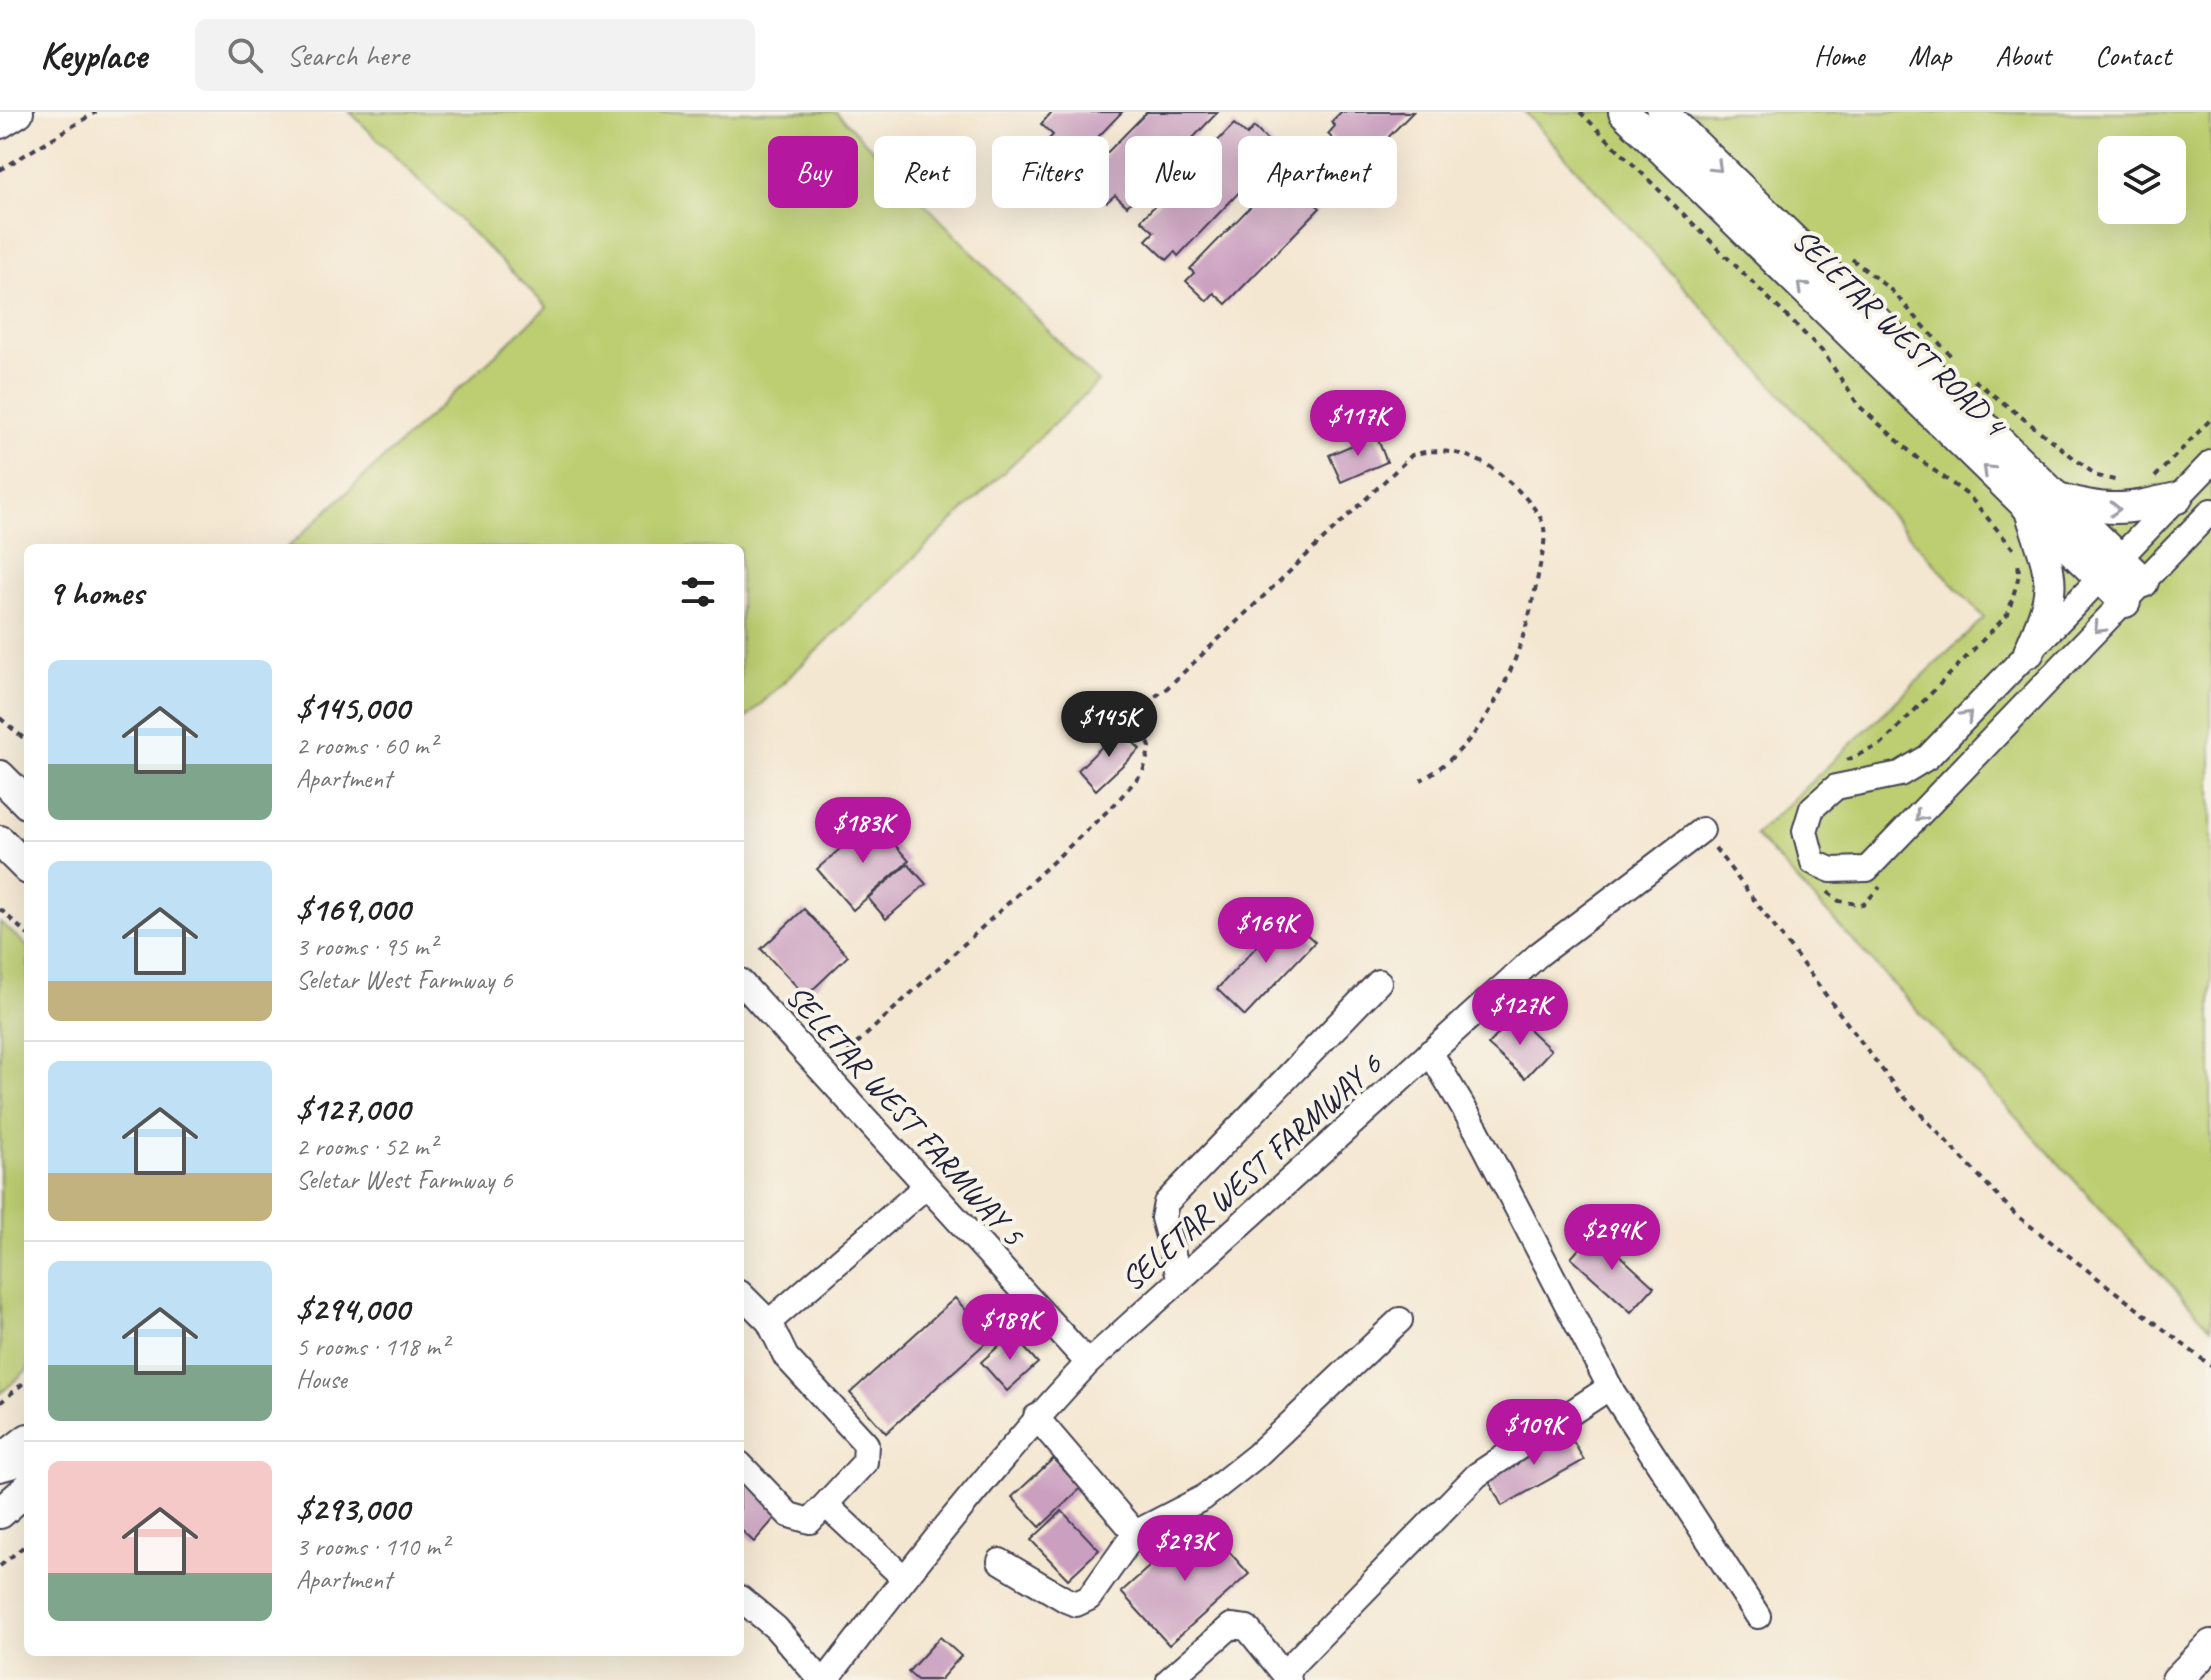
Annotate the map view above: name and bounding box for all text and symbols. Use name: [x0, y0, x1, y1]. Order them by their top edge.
search box: [195, 19, 755, 91]
text: Keyplace: [40, 32, 147, 79]
icon: search: [223, 33, 267, 77]
text: Search here: [287, 36, 409, 74]
text: Home: [1814, 38, 1864, 73]
text: Map: [1908, 38, 1951, 73]
text: About: [1995, 38, 2051, 73]
text: Contact: [2095, 38, 2171, 73]
chip: Buy: [768, 136, 858, 208]
chip: Rent: [874, 136, 976, 208]
chip: Filters: [992, 136, 1109, 208]
chip: New: [1125, 136, 1222, 208]
chip: Apartment: [1238, 136, 1397, 208]
map controls: [2098, 136, 2186, 224]
button: layers: [2098, 136, 2186, 224]
one-way arrow: [1708, 157, 1722, 172]
street label: SELETAR WEST ROAD 4: [1784, 220, 2017, 447]
one-way arrow: [1797, 282, 1811, 297]
pin: $117K: [1302, 390, 1414, 458]
text: $117K: [1328, 399, 1388, 432]
one-way arrow: [1983, 464, 1997, 479]
one-way arrow: [2109, 500, 2122, 518]
icon: filters: [676, 570, 720, 614]
text: 9 homes: [48, 571, 144, 614]
one-way arrow: [2094, 619, 2108, 633]
text: $145,000: [296, 686, 409, 729]
pin: $145K: [1053, 691, 1165, 759]
icon: home: [112, 692, 208, 788]
text: $145K: [1079, 700, 1139, 733]
one-way arrow: [1958, 711, 1973, 725]
text: 2 rooms · 60 m²: [296, 729, 437, 762]
text: Apartment: [296, 762, 392, 795]
pin: $183K: [807, 797, 919, 865]
text: $183K: [833, 806, 893, 839]
one-way arrow: [1914, 807, 1929, 821]
text: $169,000: [296, 887, 410, 930]
icon: home: [112, 893, 208, 989]
pin: $169K: [1210, 897, 1322, 965]
text: $169K: [1236, 906, 1296, 939]
text: 3 rooms · 95 m²: [296, 930, 437, 963]
text: Seletar West Farmway 6: [296, 963, 512, 996]
street label: SELETAR WEST FARMWAY 5: [777, 976, 1034, 1255]
pin: $127K: [1464, 979, 1576, 1047]
text: $127K: [1490, 988, 1550, 1021]
street label: SELETAR WEST FARMWAY 6: [1112, 1043, 1391, 1300]
text: $127,000: [296, 1087, 410, 1130]
icon: home: [112, 1093, 208, 1189]
text: 2 rooms · 52 m²: [296, 1130, 437, 1163]
text: Seletar West Farmway 6: [296, 1163, 512, 1196]
pin: $294K: [1556, 1204, 1668, 1272]
text: $294K: [1582, 1213, 1642, 1246]
text: $294,000: [296, 1287, 409, 1330]
icon: home: [112, 1293, 208, 1389]
pin: $189K: [954, 1294, 1066, 1362]
text: $189K: [980, 1303, 1040, 1336]
text: 5 rooms · 118 m²: [296, 1330, 448, 1363]
text: House: [296, 1363, 347, 1396]
pin: $109K: [1478, 1399, 1590, 1467]
text: $109K: [1504, 1408, 1564, 1441]
text: $293,000: [296, 1487, 409, 1530]
icon: home: [112, 1493, 208, 1589]
pin: $293K: [1129, 1515, 1241, 1583]
text: $293K: [1155, 1524, 1215, 1557]
text: 3 rooms · 110 m²: [296, 1530, 448, 1563]
text: Apartment: [296, 1563, 392, 1596]

